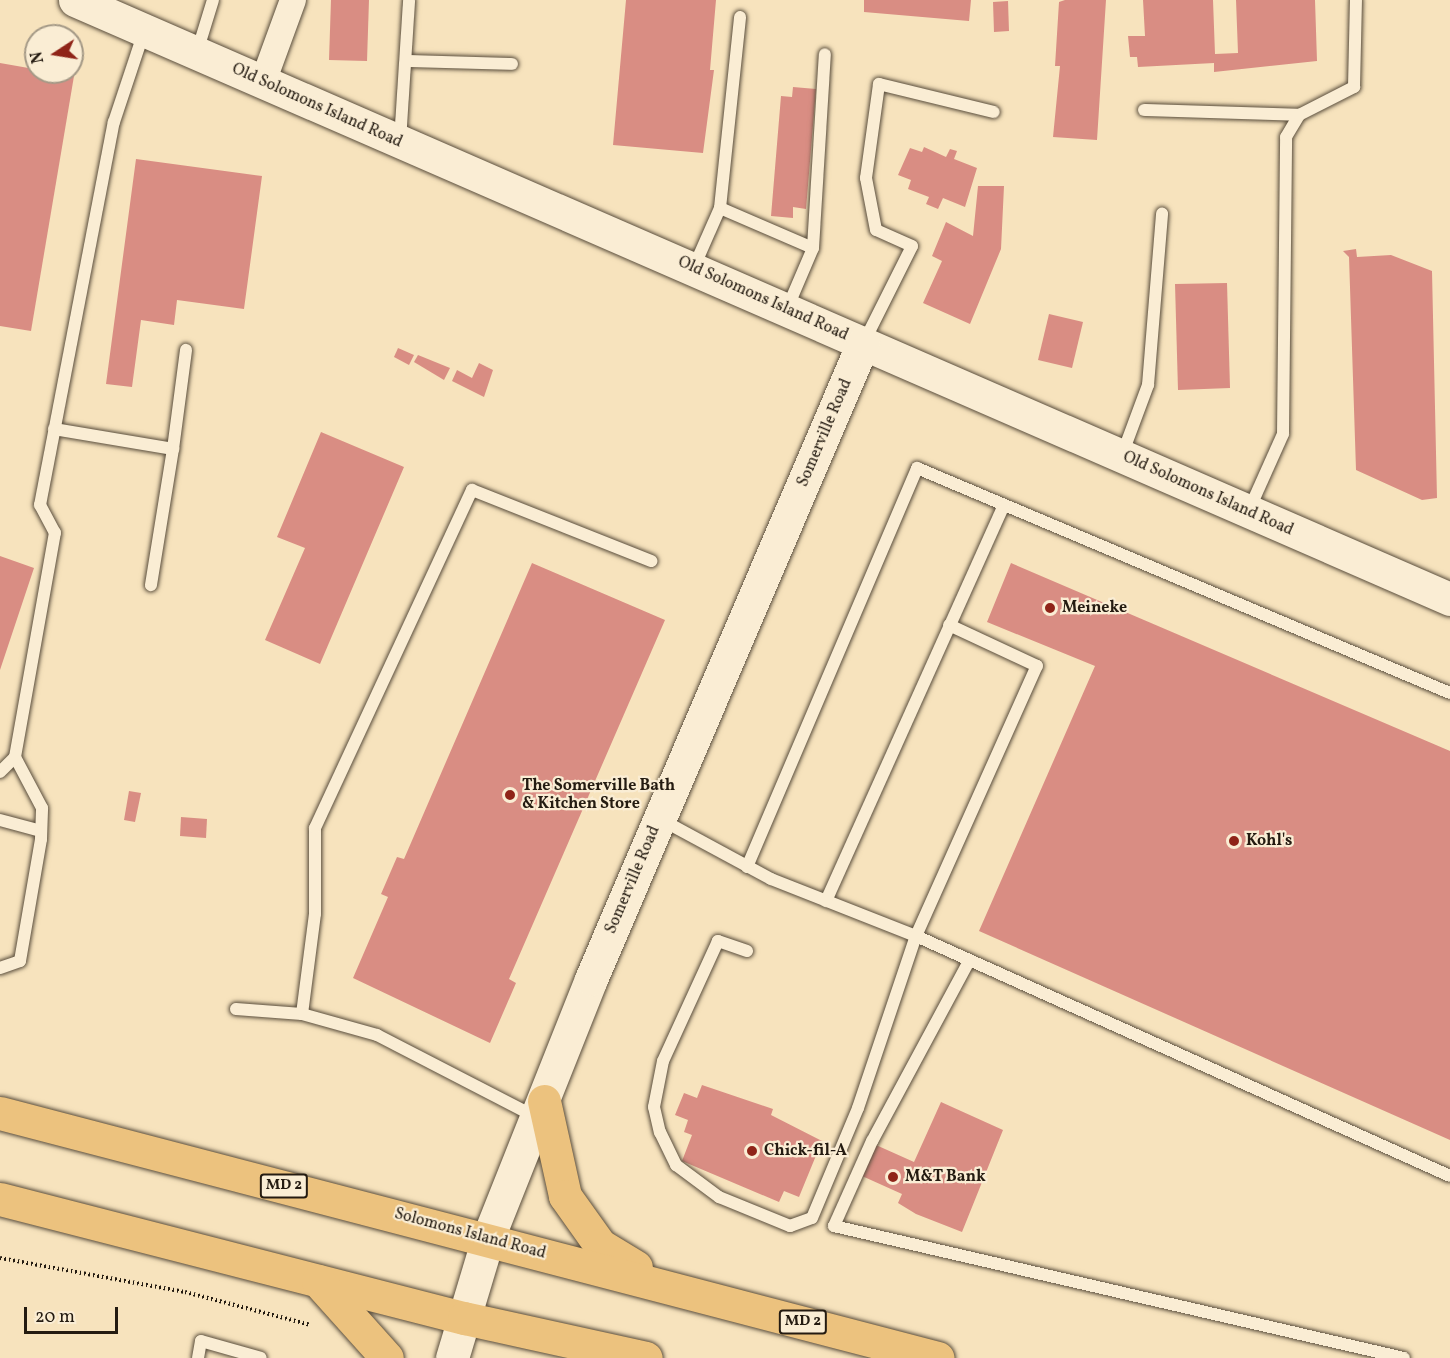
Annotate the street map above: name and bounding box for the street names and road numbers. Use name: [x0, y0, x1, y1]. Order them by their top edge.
street label: Old Solomons Island Road: [229, 60, 405, 152]
street label: Old Solomons Island Road: [675, 253, 851, 345]
street label: Somerville Road: [794, 376, 856, 490]
street label: Old Solomons Island Road: [1120, 448, 1296, 540]
street label: Somerville Road: [602, 823, 664, 937]
road number: MD 2: [258, 1174, 310, 1198]
street label: Solomons Island Road: [392, 1205, 548, 1263]
road number: MD 2: [778, 1310, 828, 1334]

